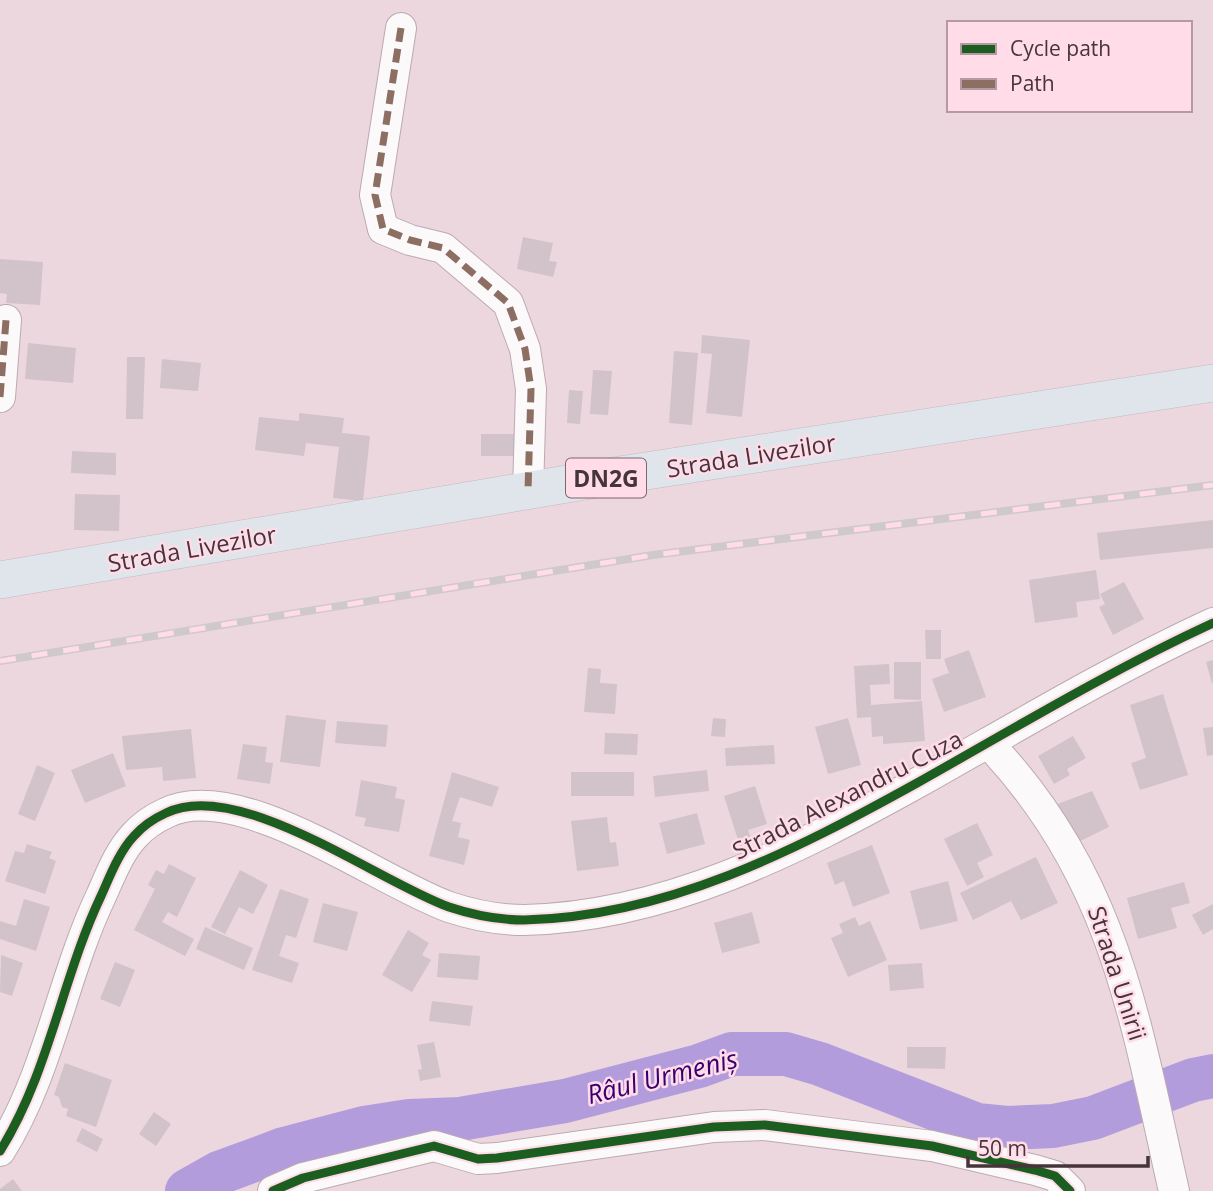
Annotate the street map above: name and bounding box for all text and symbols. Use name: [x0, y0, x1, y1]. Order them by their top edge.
legend: [947, 21, 1192, 112]
text: Cycle path: [1010, 34, 1111, 62]
text: Path: [1010, 69, 1055, 97]
street label: Strada Livezilor: [664, 425, 838, 485]
road number: DN2G: [566, 458, 646, 498]
street label: Strada Livezilor: [105, 517, 279, 579]
street label: Strada Alexandru Cuza: [726, 722, 968, 866]
street label: Strada Unirii: [1081, 902, 1155, 1044]
water label: Râul Urmeniș: [583, 1040, 741, 1112]
scale bar: [968, 1124, 1148, 1168]
text: 50 m: [978, 1134, 1027, 1162]

